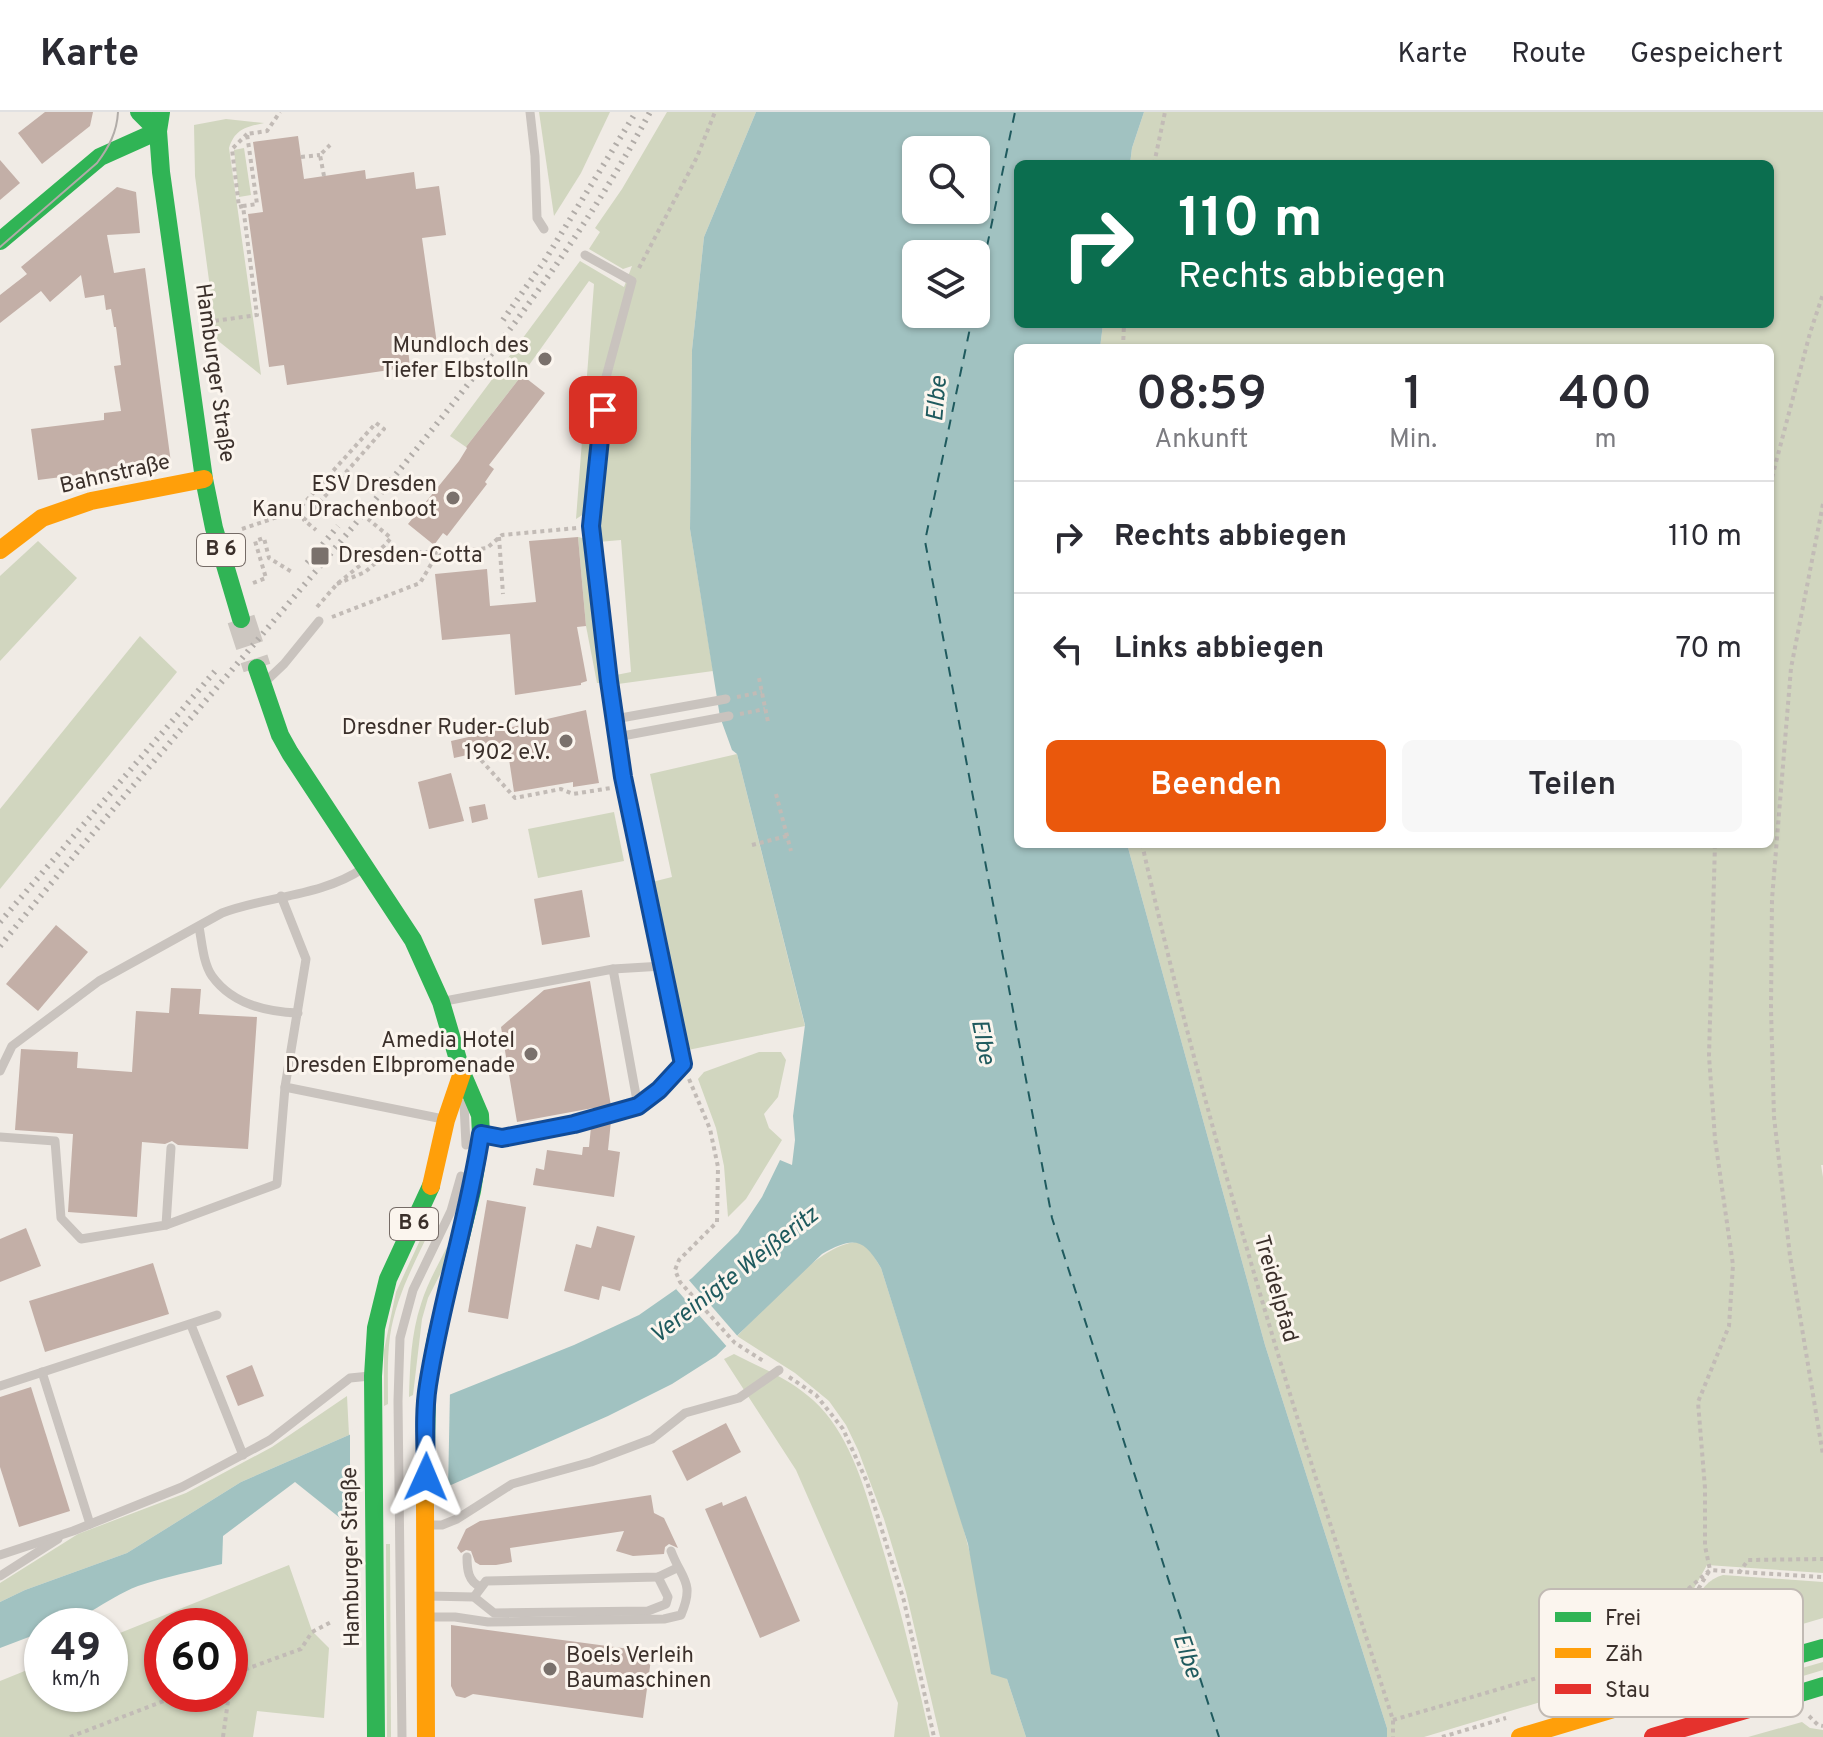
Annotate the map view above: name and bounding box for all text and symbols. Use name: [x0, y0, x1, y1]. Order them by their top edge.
text: Karte: [40, 31, 139, 80]
text: Karte: [1397, 37, 1467, 73]
text: Route: [1511, 37, 1586, 73]
text: Gespeichert: [1630, 37, 1783, 73]
map controls: [902, 136, 990, 328]
button: search: [902, 136, 990, 224]
text: 110 m: [1178, 186, 1323, 256]
icon: right: [1046, 192, 1150, 296]
button: layers: [902, 240, 990, 328]
text: Rechts abbiegen: [1178, 255, 1446, 301]
street label: Hamburger Straße: [188, 282, 240, 464]
place label: Mundloch des Tiefer Elbstolln: [381, 333, 529, 385]
marker: Mundloch des Tiefer Elbstolln: [536, 350, 554, 368]
text: 08:59: [1136, 366, 1267, 426]
text: 1: [1404, 366, 1422, 426]
text: 400: [1559, 366, 1652, 426]
water label: Elbe: [921, 374, 955, 423]
pin: [569, 376, 637, 444]
icon: arrive: [581, 388, 625, 432]
text: Ankunft: [1155, 424, 1248, 457]
text: Min.: [1389, 424, 1437, 457]
text: m: [1595, 424, 1617, 457]
street label: Bahnstraße: [57, 449, 173, 501]
place label: ESV Dresden Kanu Drachenboot: [252, 472, 437, 524]
marker: ESV Dresden Kanu Drachenboot: [444, 489, 462, 507]
icon: right: [1046, 515, 1090, 559]
text: Rechts abbiegen: [1114, 519, 1347, 556]
text: 110 m: [1668, 519, 1742, 556]
road number: B 6: [197, 534, 245, 566]
place label: Dresden-Cotta: [338, 543, 482, 570]
marker: Dresden-Cotta: [309, 545, 331, 567]
icon: left: [1046, 627, 1090, 671]
text: Links abbiegen: [1114, 631, 1324, 668]
text: 70 m: [1676, 631, 1742, 668]
place label: Dresdner Ruder-Club 1902 e.V.: [342, 715, 550, 767]
marker: Dresdner Ruder-Club 1902 e.V.: [557, 732, 575, 750]
button: Beenden: [1046, 740, 1386, 832]
button: Teilen: [1402, 740, 1742, 832]
water label: Elbe: [963, 1017, 1001, 1068]
place label: Amedia Hotel Dresden Elbpromenade: [285, 1028, 515, 1080]
marker: Amedia Hotel Dresden Elbpromenade: [522, 1045, 540, 1063]
water label: Vereinigte Weißeritz: [645, 1200, 827, 1351]
road number: B 6: [390, 1208, 438, 1240]
street label: Treidelpfad: [1247, 1232, 1303, 1346]
position arrow: [384, 1435, 468, 1519]
street label: Hamburger Straße: [337, 1467, 367, 1647]
legend: [1539, 1589, 1803, 1717]
text: Frei: [1605, 1606, 1641, 1633]
speed limit sign: 60: [144, 1608, 248, 1712]
text: 49: [51, 1625, 101, 1675]
water label: Elbe: [1164, 1630, 1208, 1683]
text: Zäh: [1605, 1642, 1643, 1669]
place label: Boels Verleih Baumaschinen: [566, 1643, 711, 1695]
marker: Boels Verleih Baumaschinen: [541, 1660, 559, 1678]
text: km/h: [52, 1667, 100, 1693]
text: Stau: [1605, 1678, 1650, 1705]

